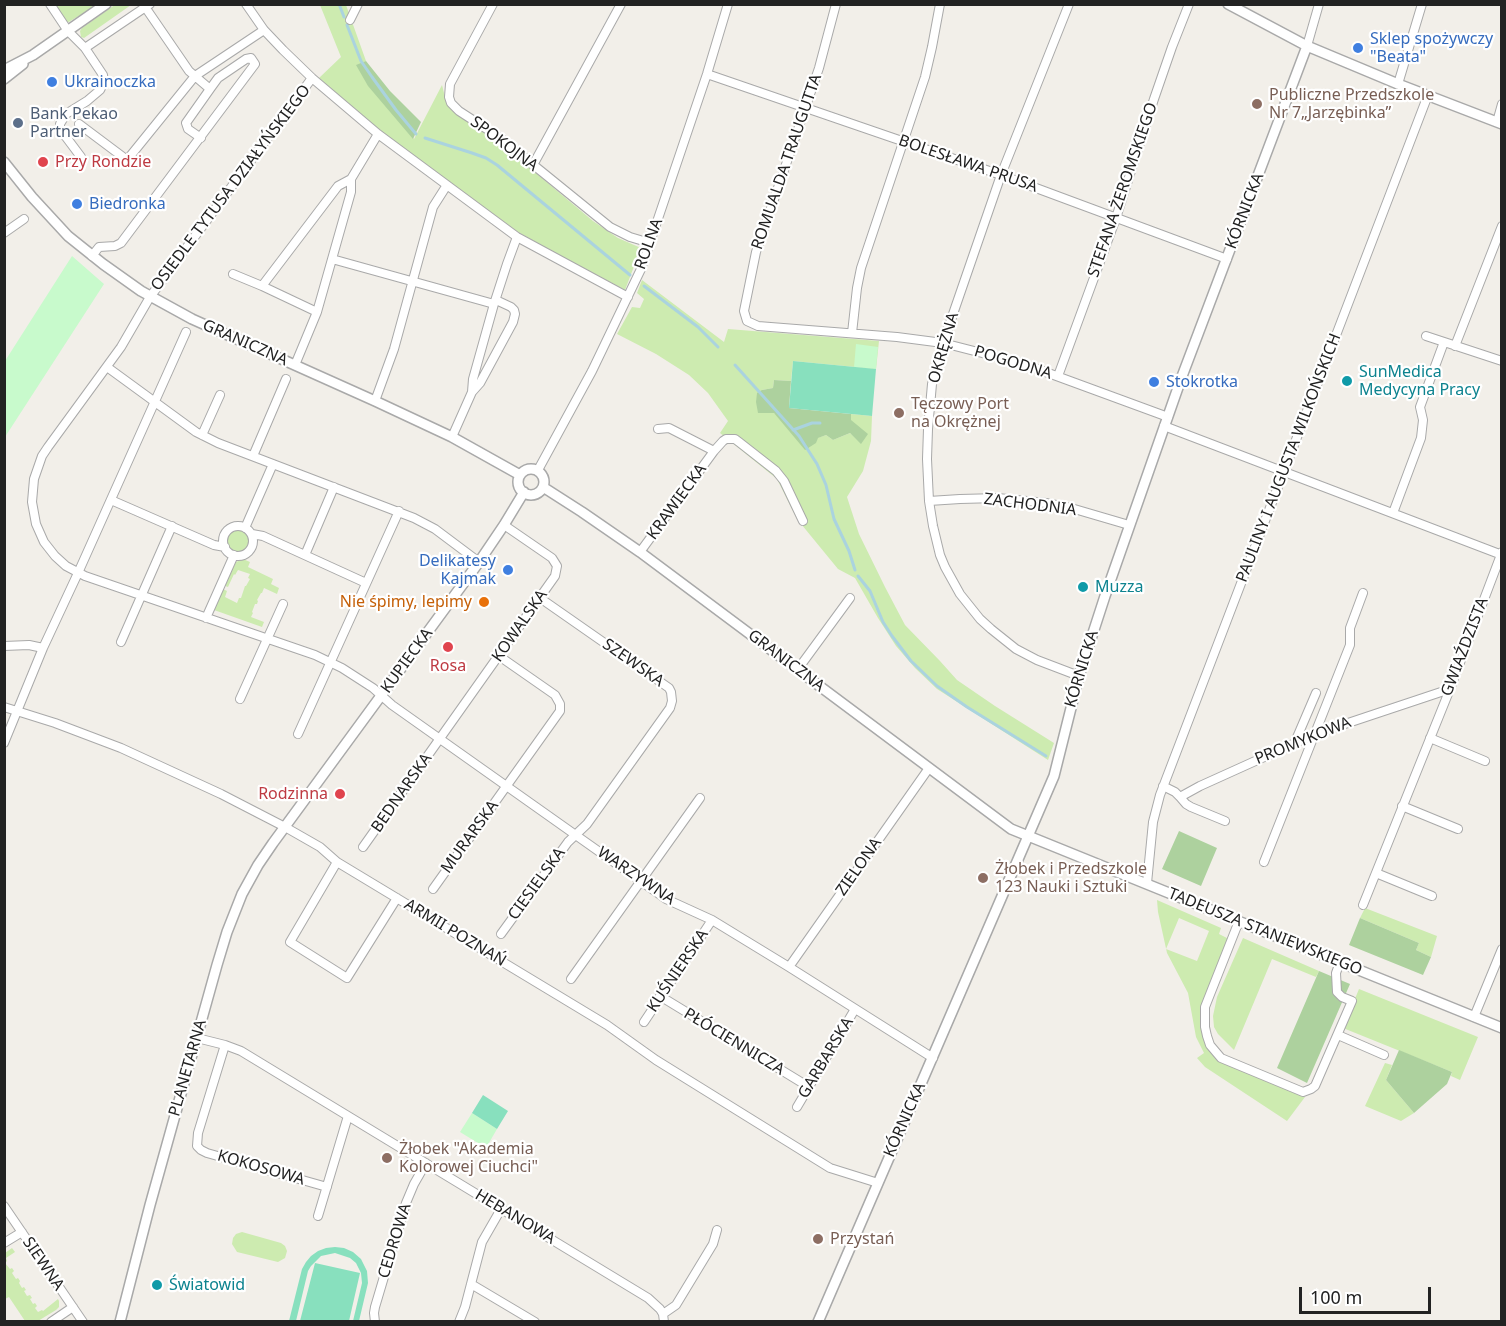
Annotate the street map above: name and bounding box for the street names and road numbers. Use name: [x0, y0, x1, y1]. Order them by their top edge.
street label: ROMUALDA TRAUGUTTA: [748, 72, 826, 252]
street label: OSIEDLE TYTUSA DZIAŁYŃSKIEGO: [147, 81, 315, 295]
street label: STEFANA ŻEROMSKIEGO: [1084, 100, 1162, 280]
street label: SPOKOJNA: [466, 112, 542, 176]
street label: BOLESŁAWA PRUSA: [896, 131, 1040, 197]
street label: KÓRNICKA: [1222, 170, 1268, 252]
street label: ROLNA: [631, 216, 667, 272]
street label: OKRĘŻNA: [925, 310, 963, 386]
street label: GRANICZNA: [200, 316, 290, 370]
street label: PAULINY I AUGUSTA WILKOŃSKICH: [1233, 331, 1345, 585]
street label: POGODNA: [972, 342, 1054, 384]
street label: KRAWIECKA: [643, 460, 711, 544]
street label: ZACHODNIA: [983, 490, 1077, 520]
street label: KOWALSKA: [488, 586, 552, 666]
street label: GWIAŹDZISTA: [1437, 595, 1493, 699]
street label: KUPIECKA: [377, 625, 437, 697]
street label: GRANICZNA: [744, 626, 828, 696]
street label: KÓRNICKA: [1061, 628, 1103, 710]
street label: SZEWSKA: [599, 635, 667, 691]
street label: PROMYKOWA: [1252, 713, 1354, 769]
street label: BEDNARSKA: [368, 750, 436, 836]
street label: MURARSKA: [437, 797, 503, 877]
street label: ZIELONA: [832, 834, 886, 900]
street label: WARZYWNA: [593, 843, 679, 909]
street label: CIESIELSKA: [504, 844, 570, 924]
street label: TADEUSZA STANIEWSKIEGO: [1165, 884, 1365, 980]
street label: ARMII POZNAŃ: [401, 895, 509, 971]
street label: KUŚNIERSKA: [643, 926, 713, 1016]
street label: PŁÓCIENNICZA: [680, 1004, 788, 1080]
street label: GARBARSKA: [794, 1014, 858, 1102]
street label: PLANETARNA: [165, 1017, 211, 1119]
street label: KÓRNICKA: [880, 1080, 930, 1160]
street label: KOKOSOWA: [215, 1146, 307, 1190]
street label: HEBANOWA: [471, 1186, 559, 1248]
street label: CEDROWA: [374, 1201, 416, 1281]
street label: SIEWNA: [18, 1234, 68, 1294]

